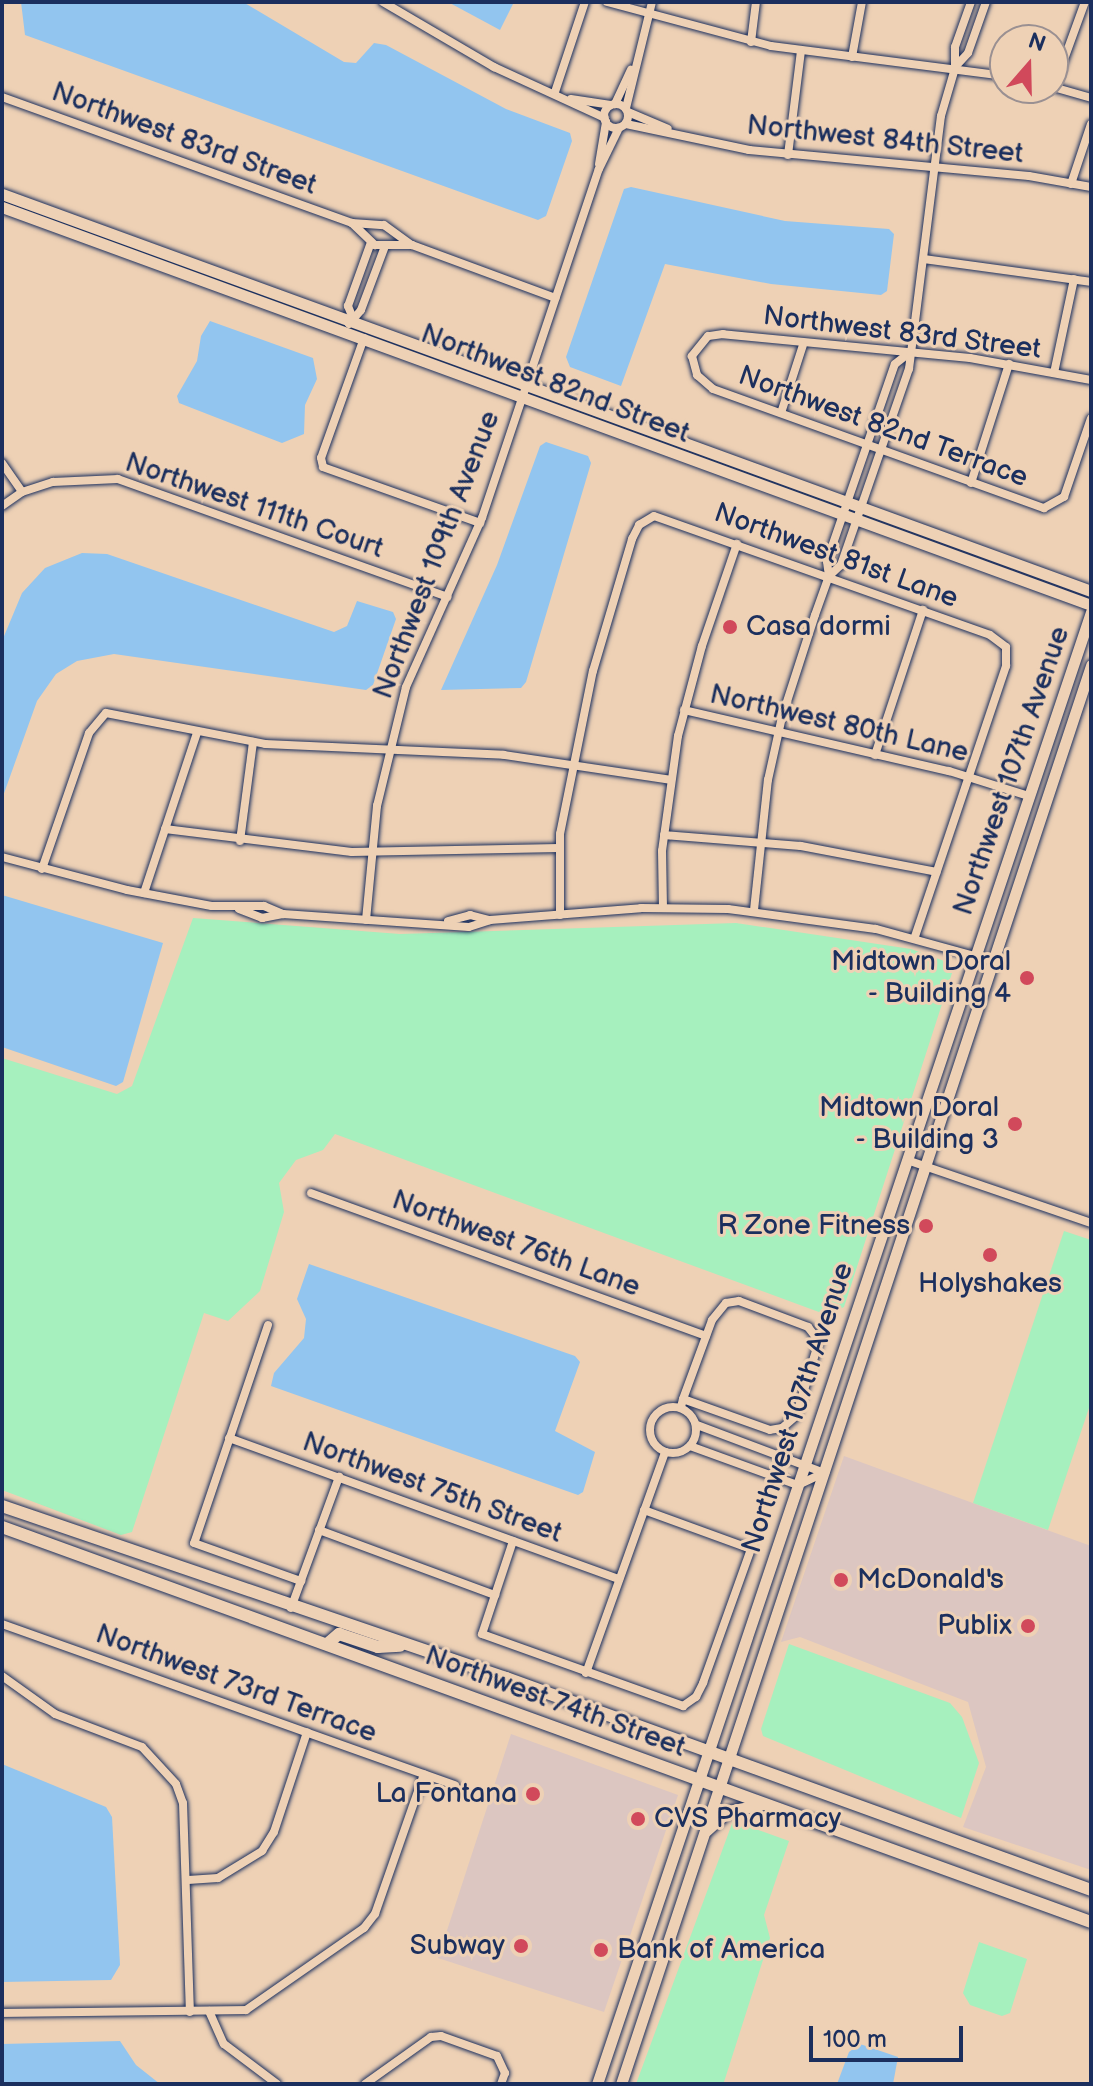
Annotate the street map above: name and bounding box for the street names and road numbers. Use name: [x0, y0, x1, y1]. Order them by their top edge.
street label: Northwest 83rd Street: [47, 75, 321, 203]
street label: Northwest 84th Street: [745, 109, 1025, 171]
street label: Northwest 83rd Street: [761, 299, 1043, 367]
street label: Northwest 82nd Street: [416, 317, 694, 451]
street label: Northwest 82nd Terrace: [733, 359, 1033, 495]
street label: Northwest 109th Avenue: [367, 406, 507, 704]
street label: Northwest 111th Court: [121, 446, 387, 566]
street label: Northwest 81st Lane: [709, 496, 963, 616]
street label: Northwest 107th Avenue: [947, 622, 1077, 920]
street label: Northwest 80th Lane: [706, 678, 972, 770]
street label: Northwest 76th Lane: [387, 1183, 645, 1305]
street label: Northwest 107th Avenue: [735, 1259, 861, 1557]
street label: Northwest 75th Street: [297, 1425, 567, 1551]
street label: Northwest 73rd Terrace: [90, 1617, 382, 1751]
street label: Northwest 74th Street: [420, 1639, 690, 1765]

